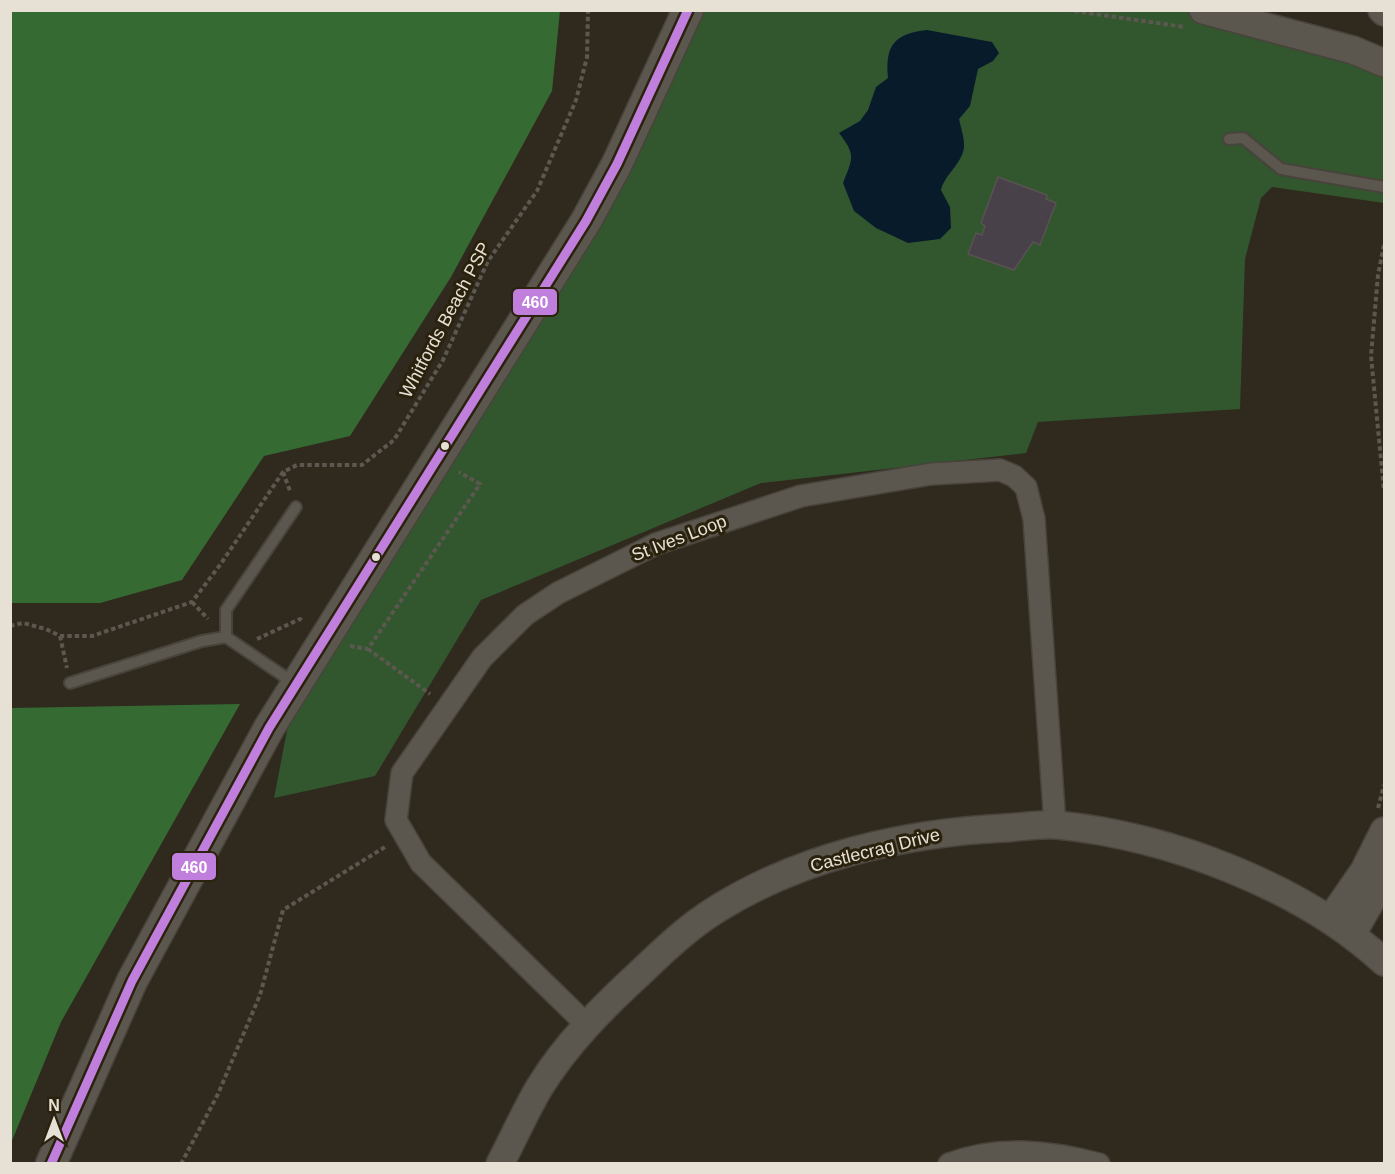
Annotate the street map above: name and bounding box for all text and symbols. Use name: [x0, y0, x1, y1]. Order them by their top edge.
street label: Whitfords Beach PSP: [396, 239, 494, 401]
line badge: 460: [512, 288, 558, 316]
text: 460: [522, 294, 548, 311]
unlabelled marker: [439, 440, 451, 452]
street label: St Ives Loop: [629, 511, 729, 565]
unlabelled marker: [370, 551, 382, 563]
street label: Castlecrag Drive: [808, 824, 942, 876]
line badge: 460: [171, 852, 217, 881]
text: 460: [181, 859, 207, 876]
north arrow: [24, 1090, 84, 1150]
text: N: [48, 1097, 60, 1114]

